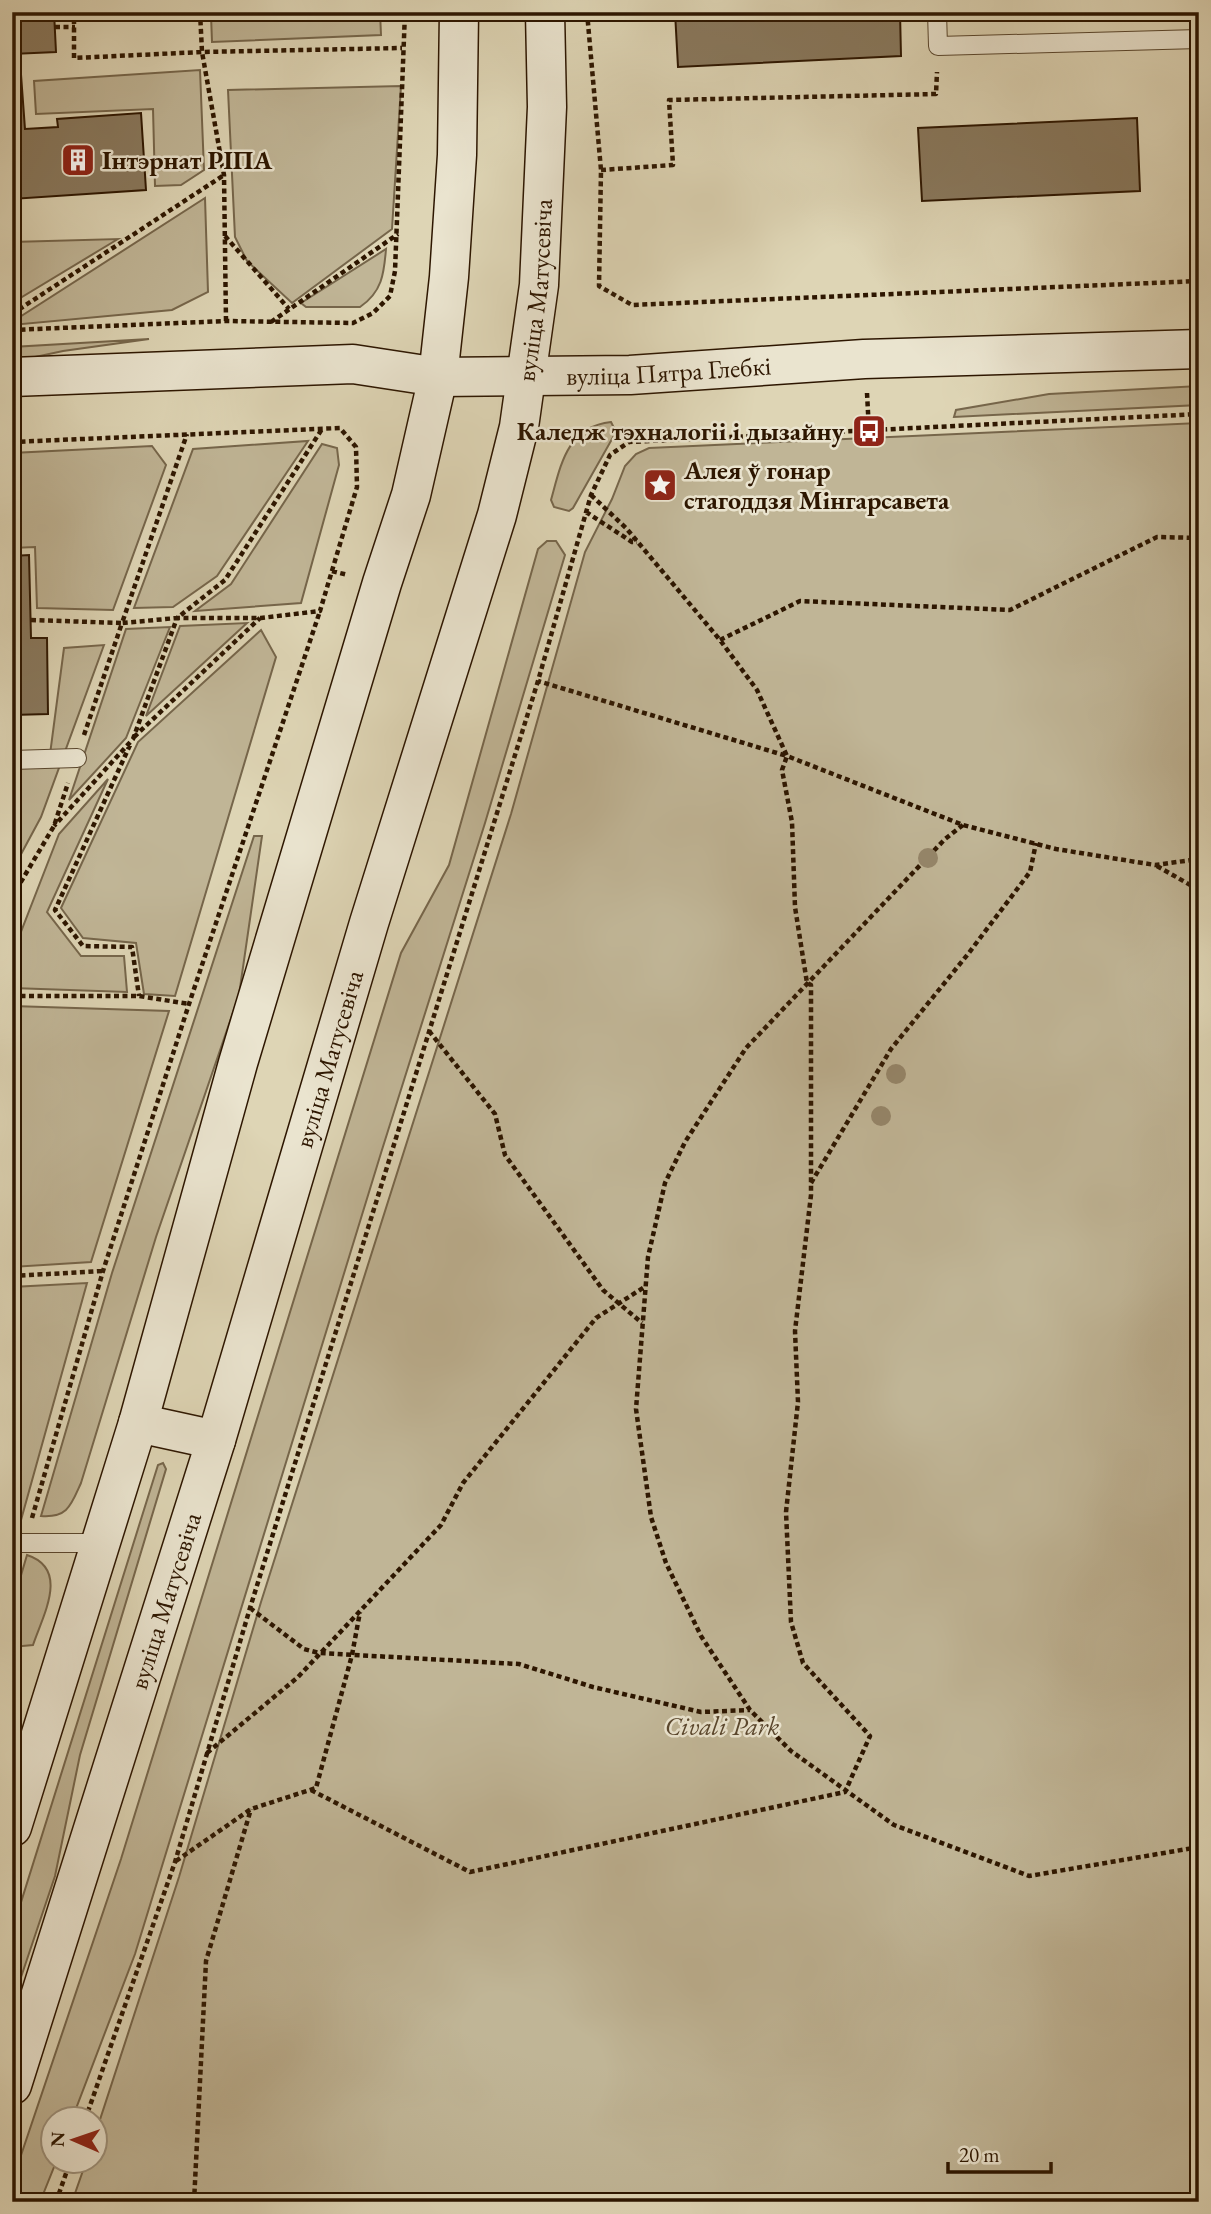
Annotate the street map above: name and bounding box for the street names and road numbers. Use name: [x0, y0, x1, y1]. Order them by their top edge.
street label: вуліца Матусевіча: [509, 197, 560, 384]
street label: вуліца Пятра Глебкі: [566, 348, 772, 393]
street label: вуліца Матусевіча: [286, 965, 371, 1152]
street label: вуліца Матусевіча: [121, 1507, 209, 1693]

